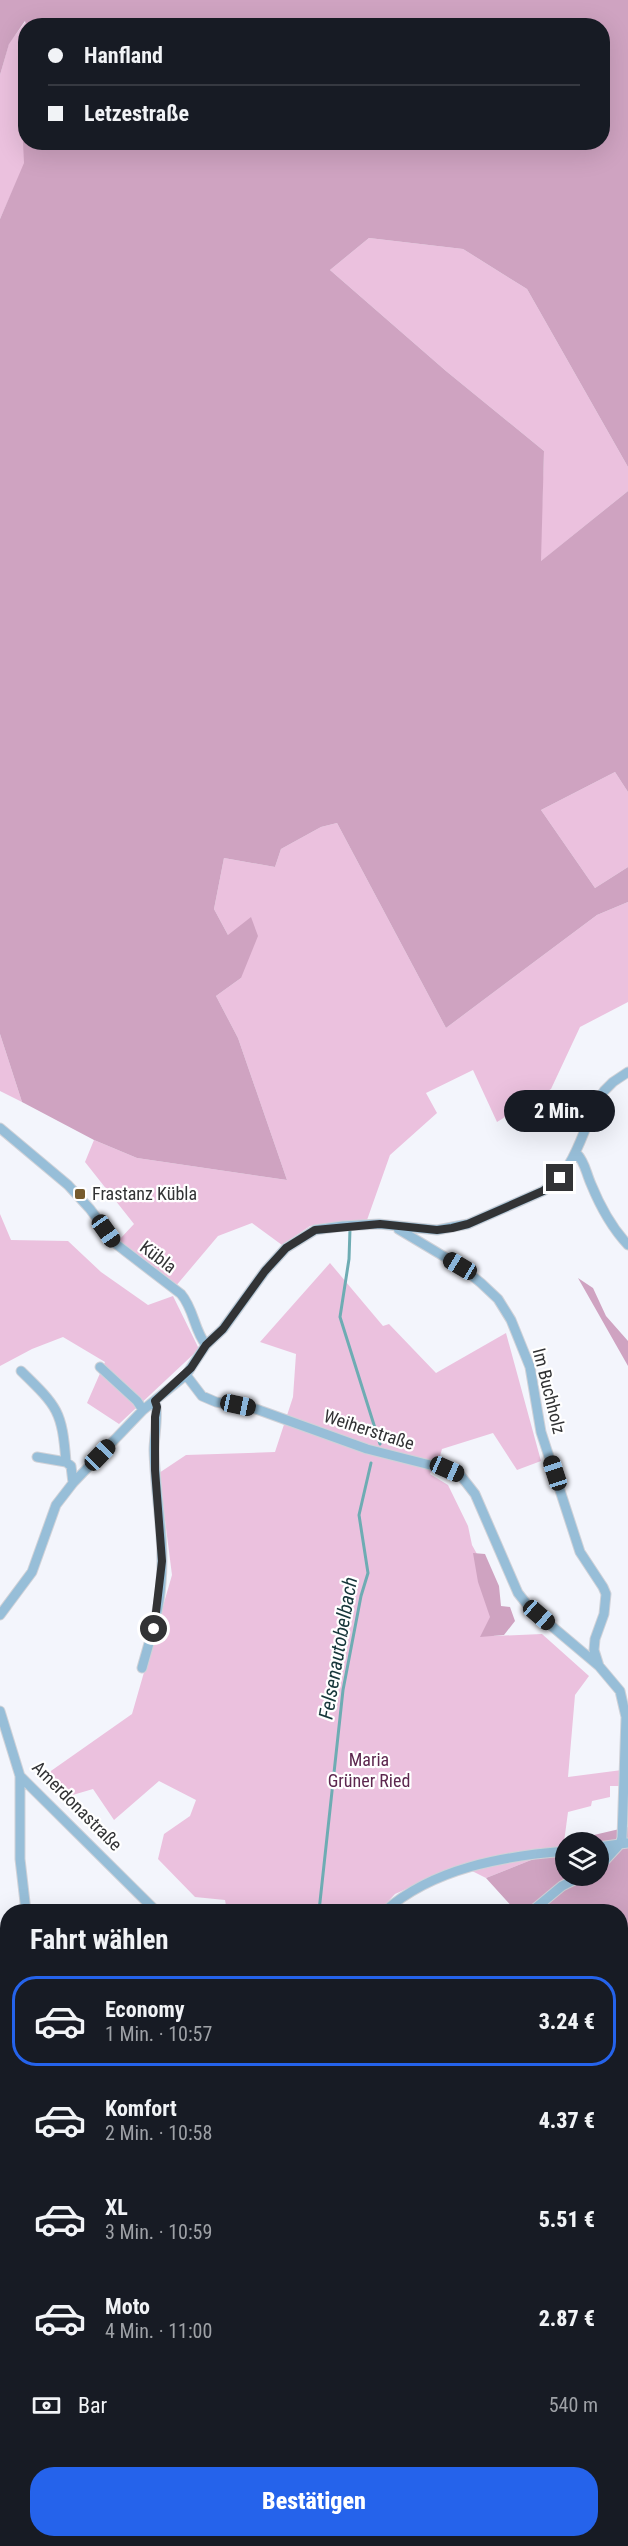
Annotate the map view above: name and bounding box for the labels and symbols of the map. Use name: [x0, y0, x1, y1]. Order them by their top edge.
callout: 2 Min.: [504, 1091, 616, 1133]
route end: [546, 1164, 573, 1191]
place label: Frastanz Kübla: [92, 1183, 197, 1204]
marker: Frastanz Kübla: [73, 1187, 87, 1201]
car: [88, 1211, 124, 1251]
street label: Kübla: [136, 1236, 181, 1277]
car: [440, 1249, 480, 1283]
street label: Im Buchholz: [529, 1346, 570, 1436]
car: [219, 1392, 257, 1418]
street label: Weiherstraße: [321, 1405, 417, 1454]
car: [81, 1436, 119, 1474]
car: [427, 1453, 467, 1485]
car: [541, 1453, 569, 1493]
water label: Felsenautobelbach: [314, 1575, 362, 1721]
car: [520, 1596, 558, 1634]
route start: [140, 1615, 167, 1642]
park label: Maria Grüner Ried: [328, 1749, 410, 1791]
street label: Amerdonastraße: [28, 1756, 127, 1855]

